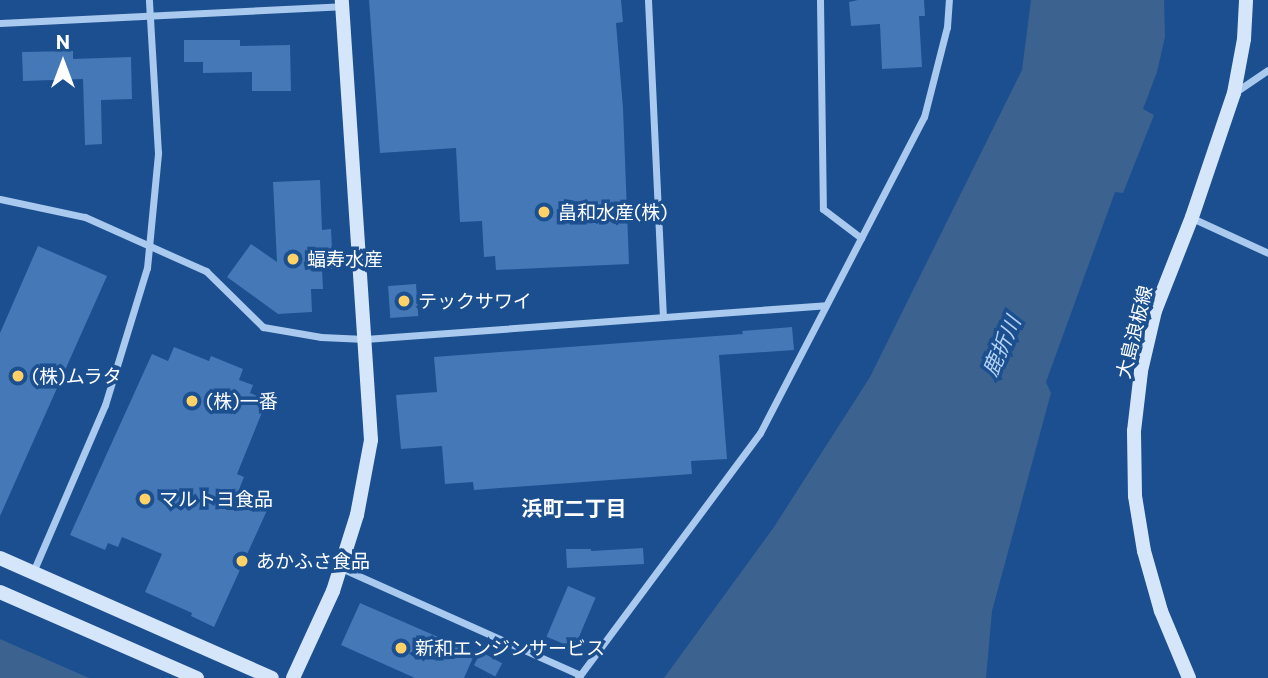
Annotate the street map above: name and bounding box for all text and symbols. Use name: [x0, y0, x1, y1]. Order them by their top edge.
north arrow: [28, 28, 98, 98]
text: N: [56, 30, 70, 53]
place label: 畠和水産(株): [558, 201, 668, 223]
marker: 畠和水産(株): [536, 204, 552, 220]
place label: 蝠寿水産: [307, 248, 383, 270]
marker: 蝠寿水産: [285, 251, 301, 267]
street label: 大島浪板線: [1111, 283, 1157, 381]
place label: テックサワイ: [418, 290, 532, 312]
marker: テックサワイ: [396, 293, 412, 309]
water label: 鹿折川: [977, 312, 1025, 380]
place label: (株)ムラタ: [32, 365, 123, 387]
marker: (株)ムラタ: [10, 368, 26, 384]
place label: (株)一番: [206, 390, 278, 412]
marker: (株)一番: [184, 393, 200, 409]
place label: マルトヨ食品: [159, 488, 273, 510]
marker: マルトヨ食品: [137, 491, 153, 507]
district label: 浜町二丁目: [522, 495, 626, 521]
place label: あかふさ食品: [256, 550, 370, 572]
marker: あかふさ食品: [234, 553, 250, 569]
place label: 新和エンジンサービス: [415, 637, 605, 659]
marker: 新和エンジンサービス: [393, 640, 409, 656]

